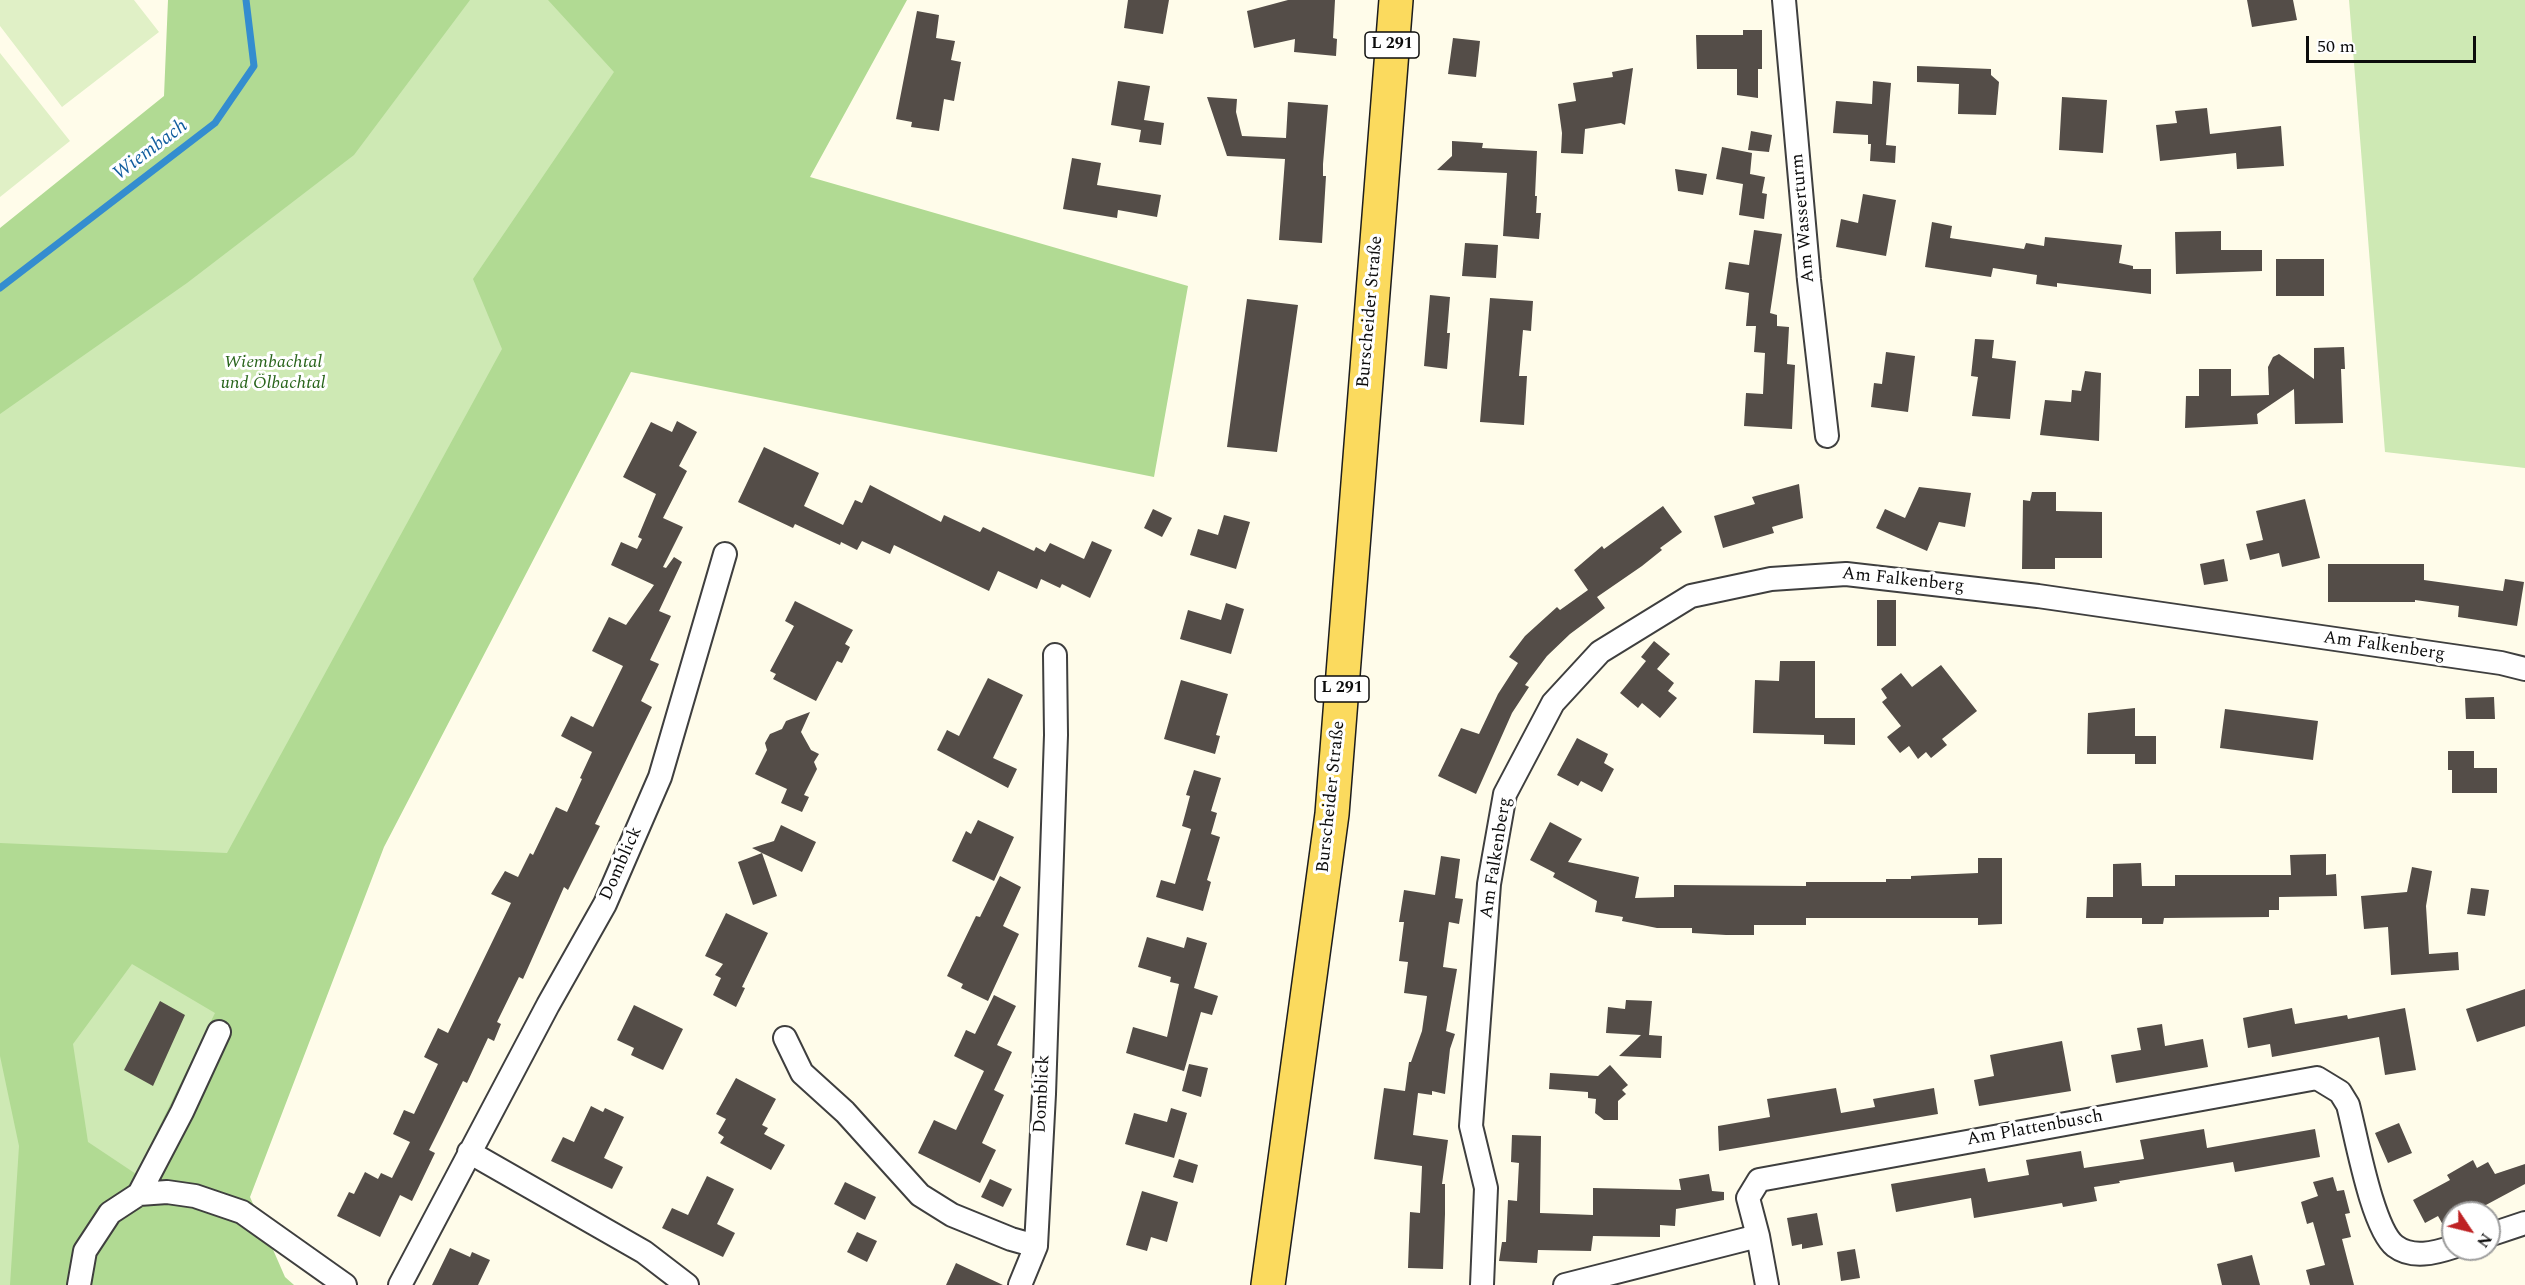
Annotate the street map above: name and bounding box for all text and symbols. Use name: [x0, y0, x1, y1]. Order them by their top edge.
scale bar: [2309, 24, 2478, 62]
road number: L 291: [1365, 32, 1419, 58]
text: 50 m: [2317, 33, 2355, 60]
water label: Wiembach: [109, 115, 193, 187]
street label: Am Wasserturm: [1788, 152, 1820, 284]
street label: Burscheider Straße: [1354, 235, 1388, 389]
park label: Wiembachtal und Ölbachtal: [221, 352, 325, 394]
street label: Am Falkenberg: [1841, 564, 1965, 598]
street label: Am Falkenberg: [2322, 628, 2446, 666]
road number: L 291: [1315, 676, 1369, 702]
street label: Burscheider Straße: [1313, 720, 1351, 874]
street label: Am Falkenberg: [1477, 796, 1517, 920]
street label: Domblick: [596, 824, 648, 904]
street label: Domblick: [1030, 1054, 1056, 1134]
street label: Am Plattenbusch: [1965, 1106, 2105, 1152]
north arrow: [2441, 1201, 2501, 1261]
text: N: [2471, 1228, 2498, 1252]

